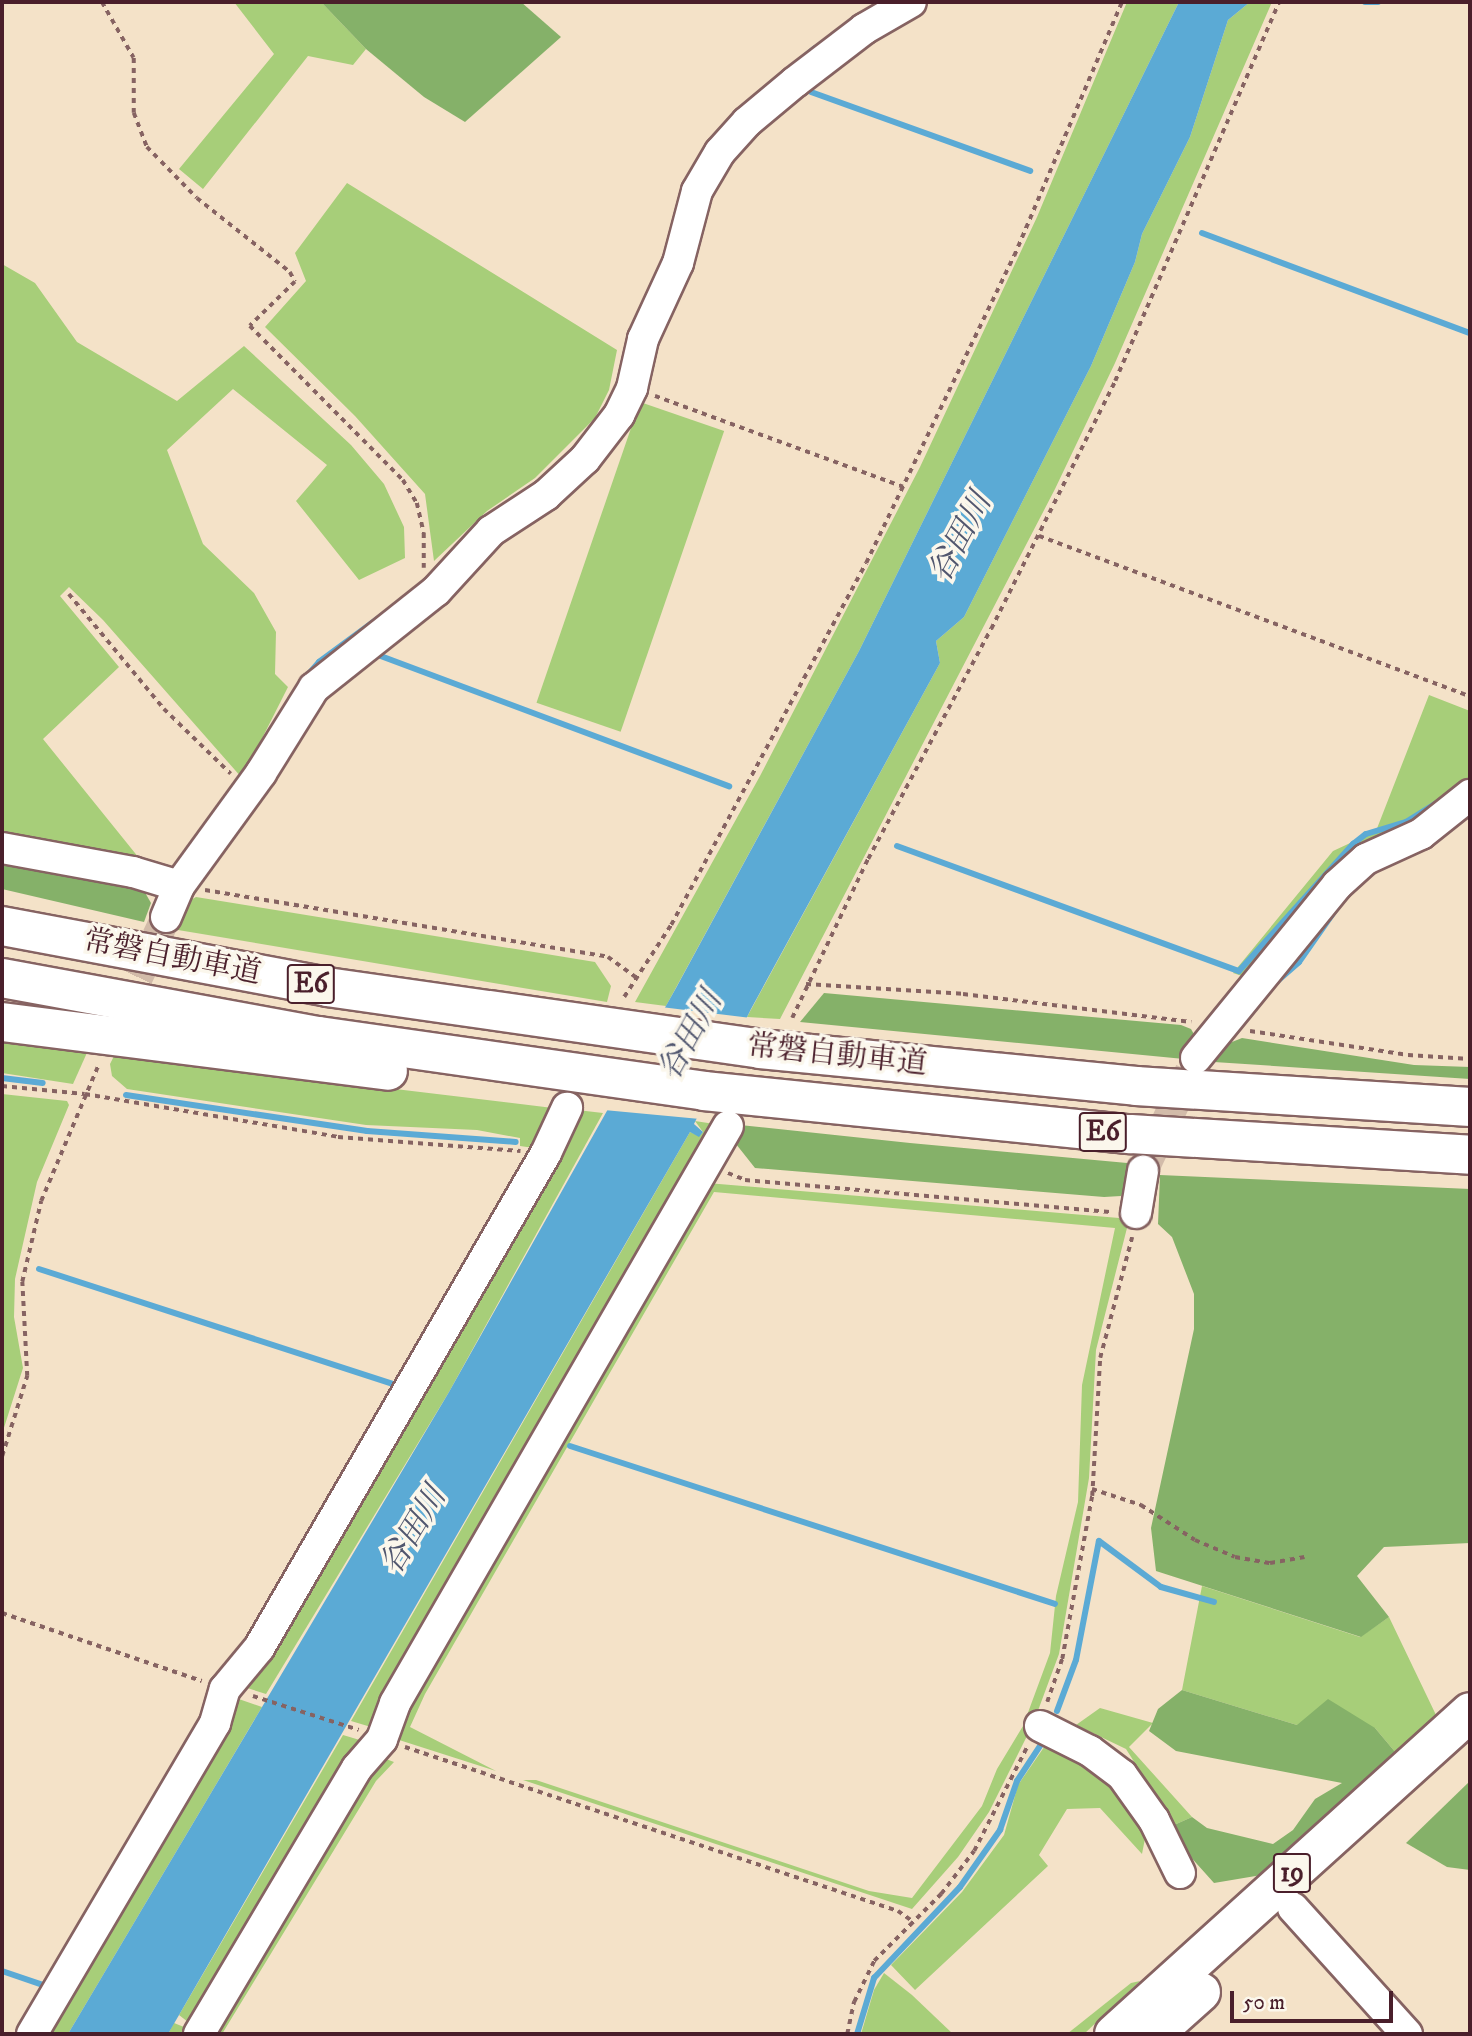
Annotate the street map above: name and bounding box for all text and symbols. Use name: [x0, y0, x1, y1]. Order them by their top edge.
water label: 谷田川: [922, 487, 1000, 589]
street label: 常磐自動車道: [80, 923, 264, 993]
road number: E6: [286, 960, 336, 1009]
water label: 谷田川: [651, 985, 731, 1087]
street label: 常磐自動車道: [746, 1029, 928, 1083]
road number: E6: [1078, 1108, 1128, 1156]
water label: 谷田川: [373, 1480, 455, 1582]
road number: 19: [1273, 1848, 1311, 1898]
scale bar: [1234, 1976, 1397, 2020]
text: 50 m: [1243, 1990, 1285, 2016]

